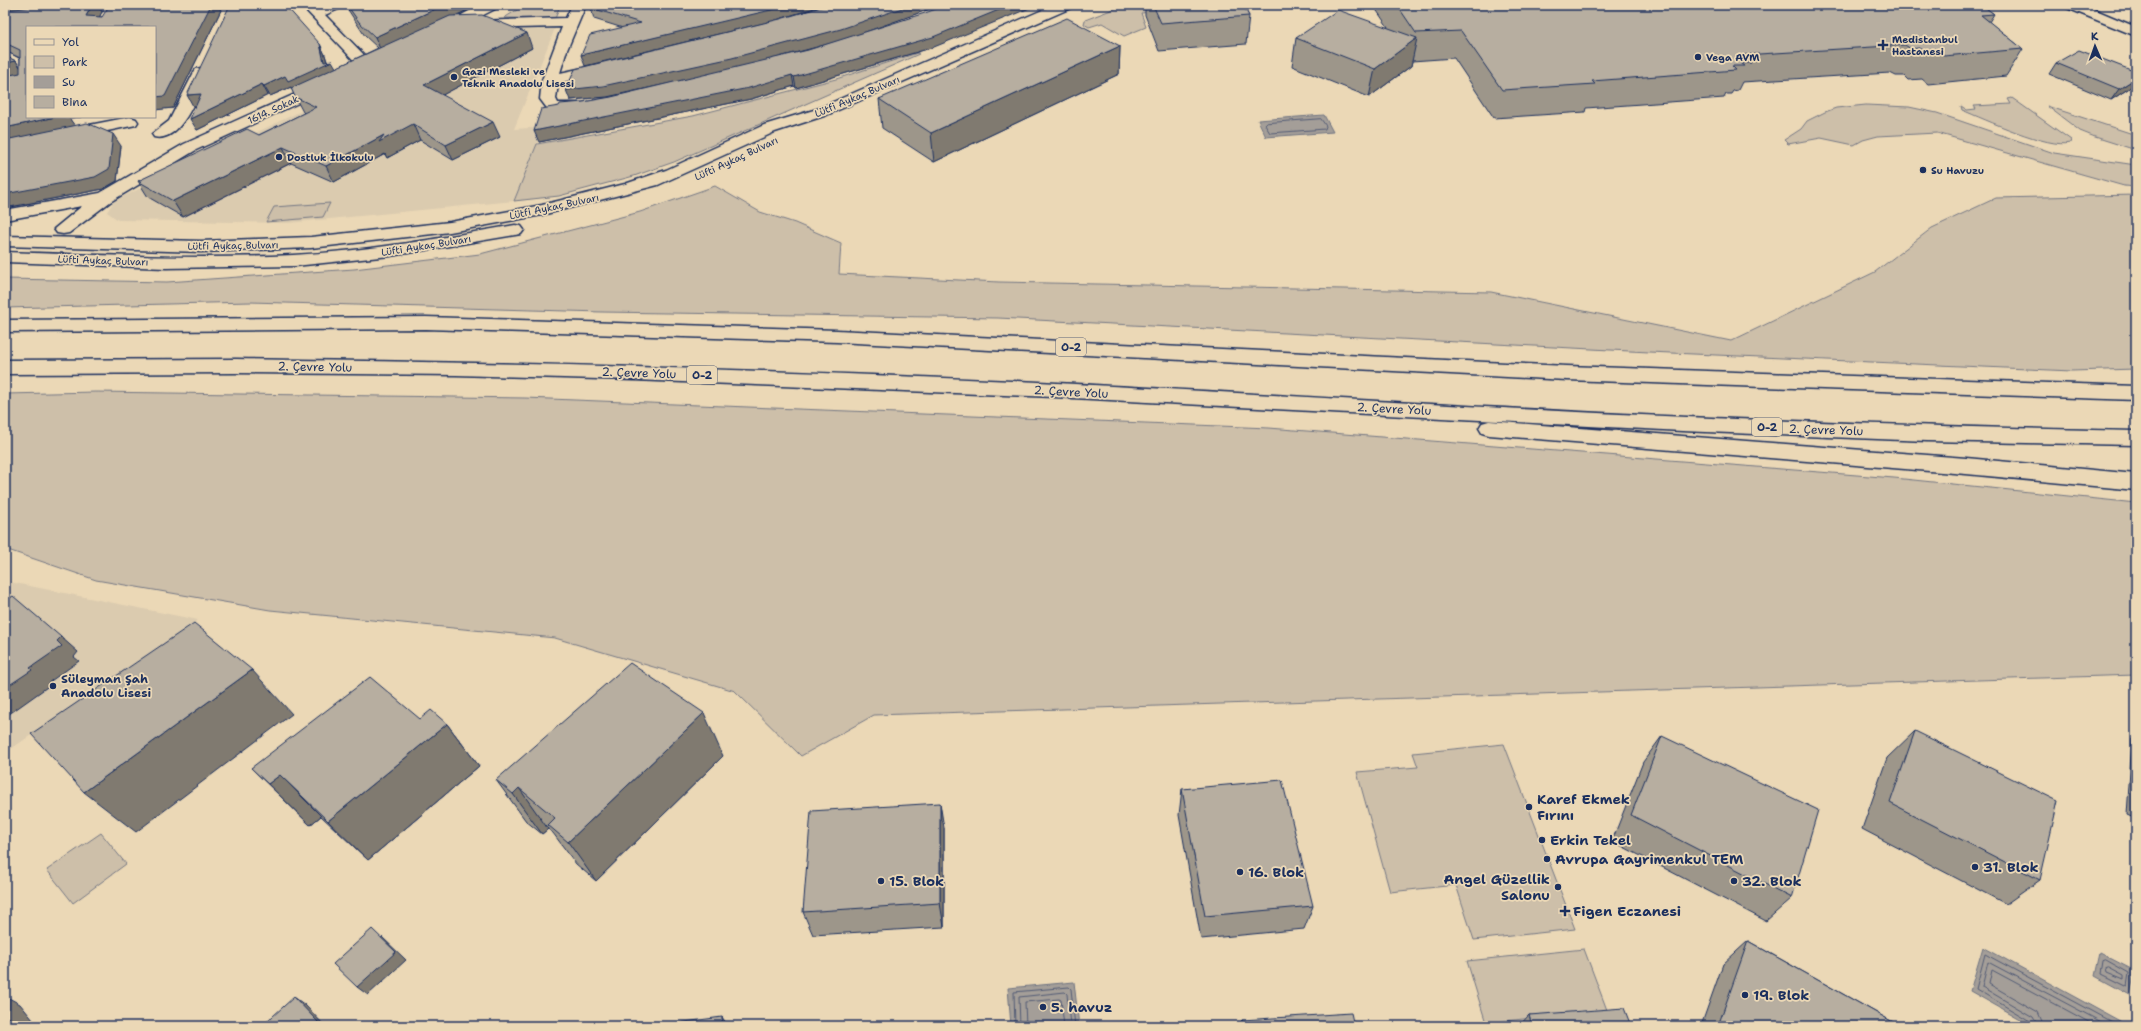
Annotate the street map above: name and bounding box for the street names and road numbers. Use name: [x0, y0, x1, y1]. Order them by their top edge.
street label: Lütfi Aykaç Bulvarı: [813, 73, 902, 120]
street label: 1614. Sokak: [246, 92, 301, 127]
street label: Lüfti Aykaç Bulvarı: [692, 133, 780, 184]
street label: Lütfi Aykaç Bulvarı: [508, 191, 600, 222]
street label: Lüfti Aykaç Bulvarı: [380, 232, 472, 259]
street label: Lütfi Aykaç Bulvarı: [187, 238, 279, 253]
street label: Lüfti Aykaç Bulvarı: [57, 252, 149, 269]
road number: O-2: [1056, 338, 1086, 356]
street label: 2. Çevre Yolu: [278, 358, 353, 376]
street label: 2. Çevre Yolu: [601, 364, 677, 382]
road number: O-2: [687, 366, 717, 384]
street label: 2. Çevre Yolu: [1033, 382, 1109, 402]
street label: 2. Çevre Yolu: [1356, 399, 1432, 419]
road number: O-2: [1752, 418, 1782, 436]
street label: 2. Çevre Yolu: [1788, 421, 1864, 439]

